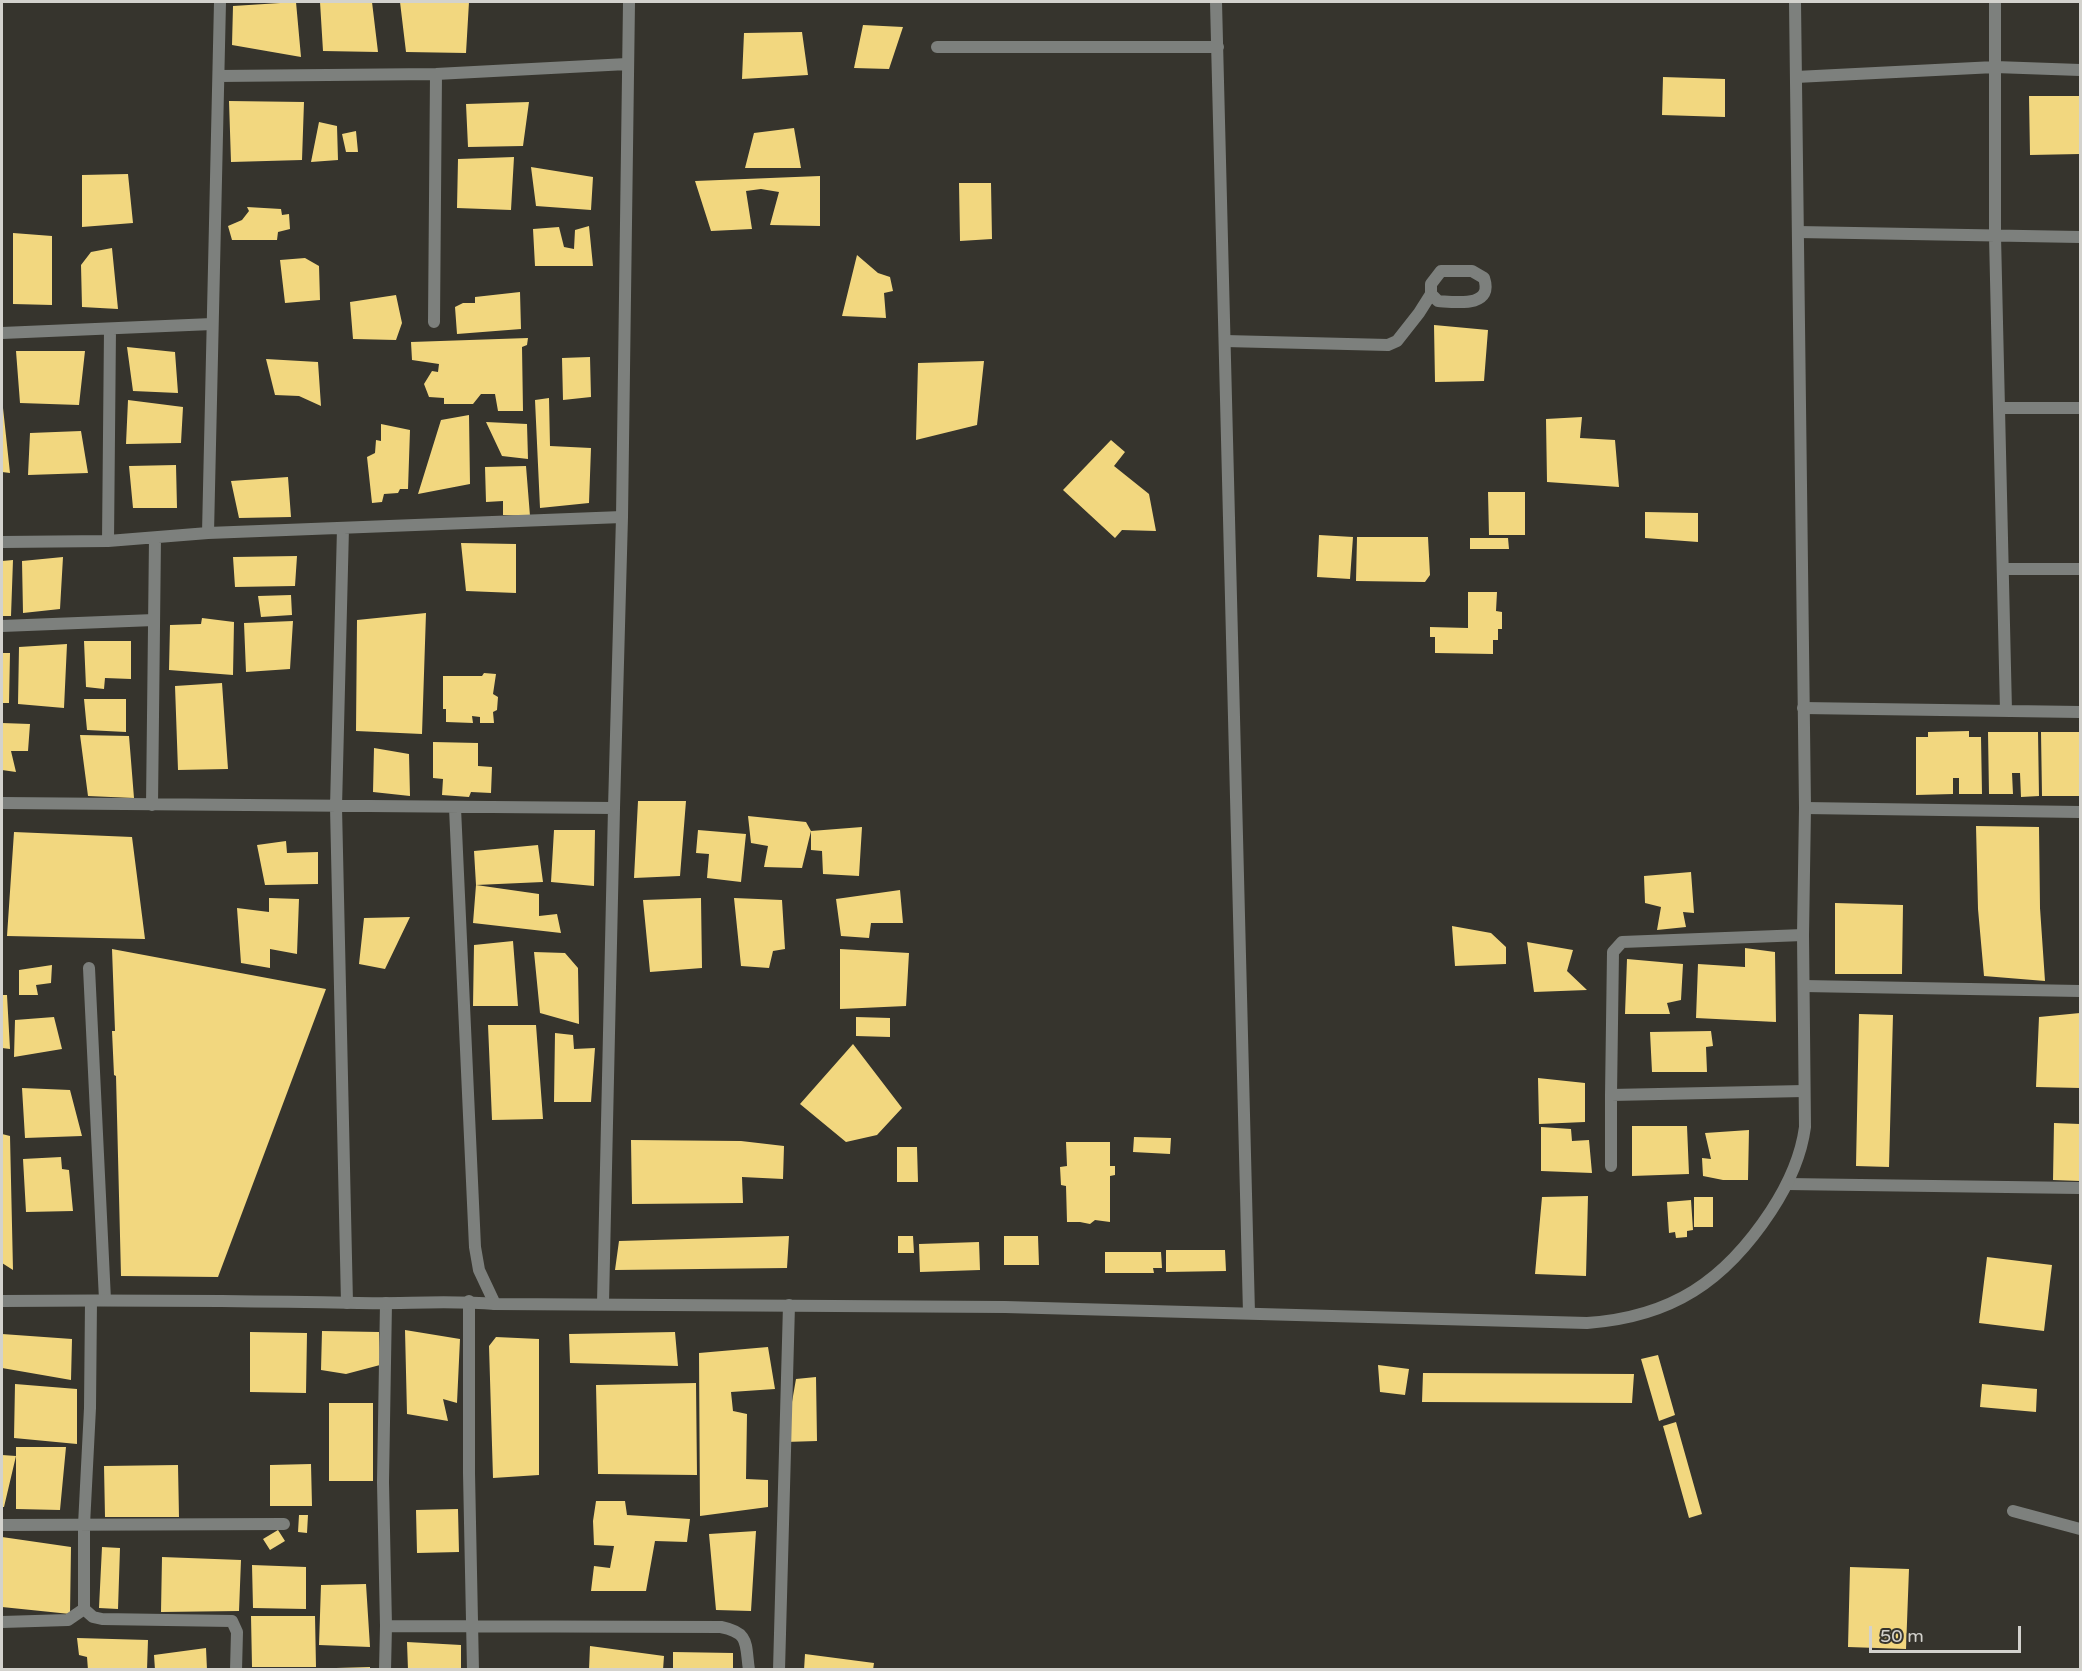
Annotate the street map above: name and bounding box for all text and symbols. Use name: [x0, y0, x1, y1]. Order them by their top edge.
scale bar: [1872, 1614, 2024, 1652]
text: 50 m: [1880, 1625, 1924, 1647]

